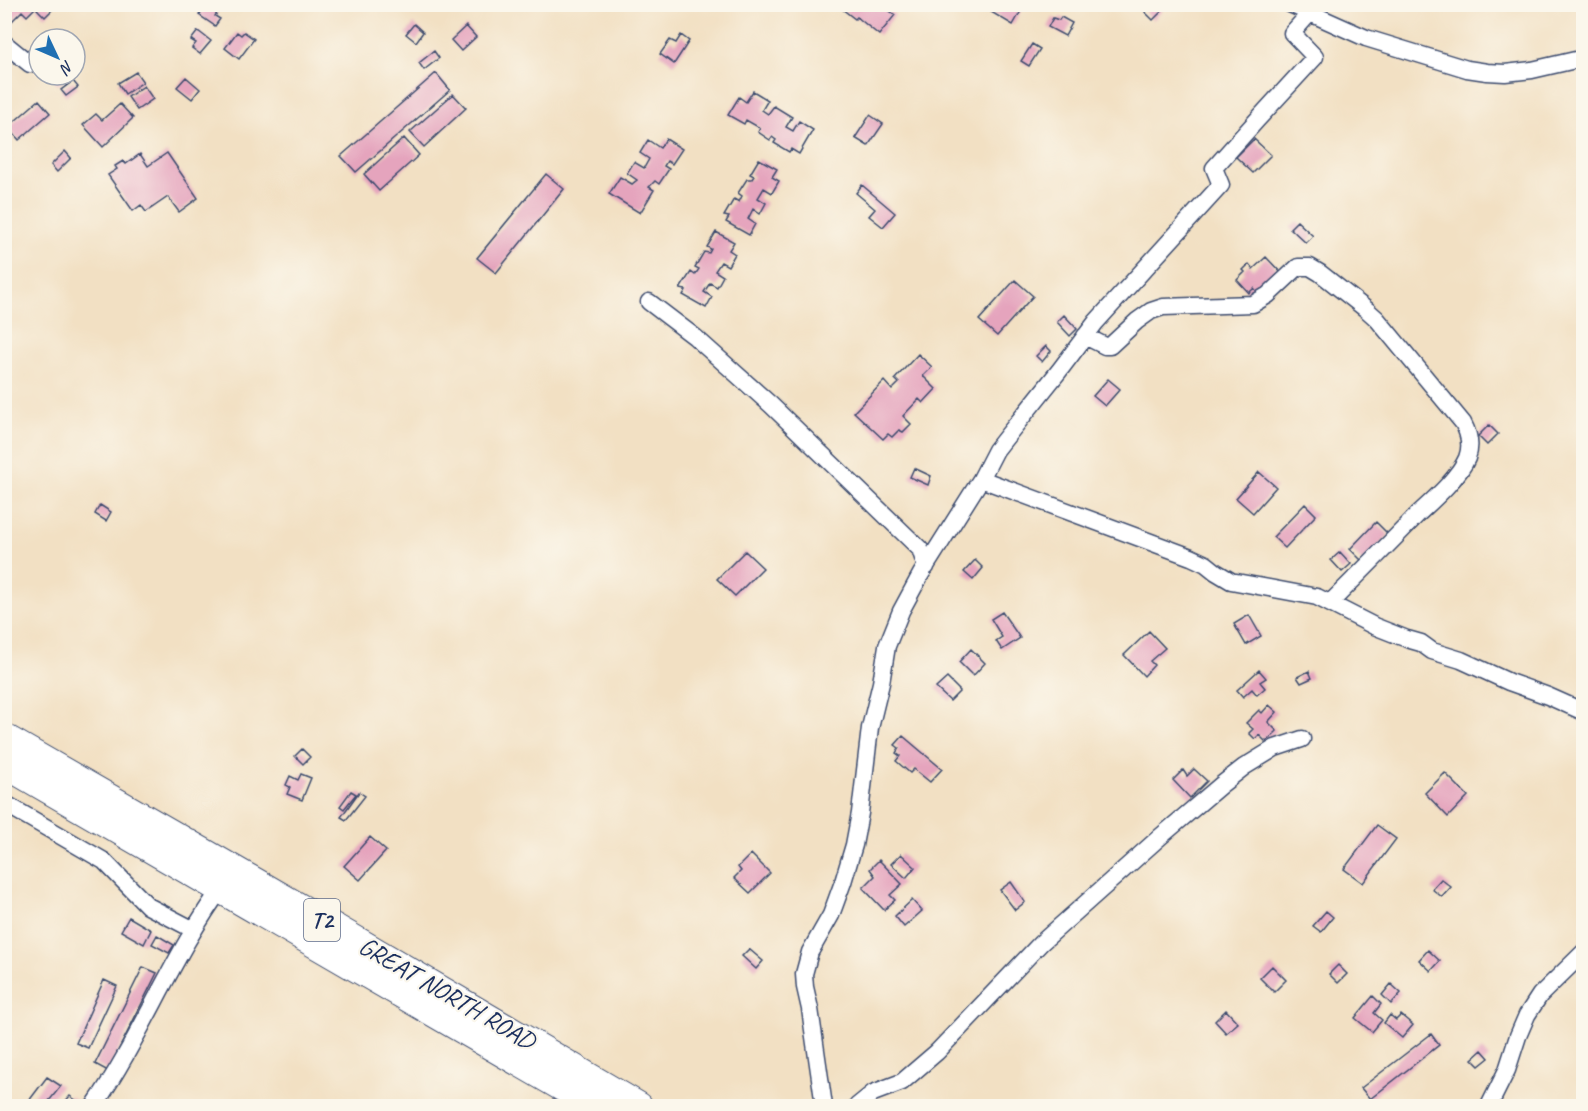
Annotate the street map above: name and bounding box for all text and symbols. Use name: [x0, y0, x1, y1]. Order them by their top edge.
north arrow: [27, 27, 87, 87]
text: N: [54, 56, 78, 79]
road number: T2: [304, 899, 340, 941]
street label: GREAT NORTH ROAD: [353, 929, 544, 1058]

